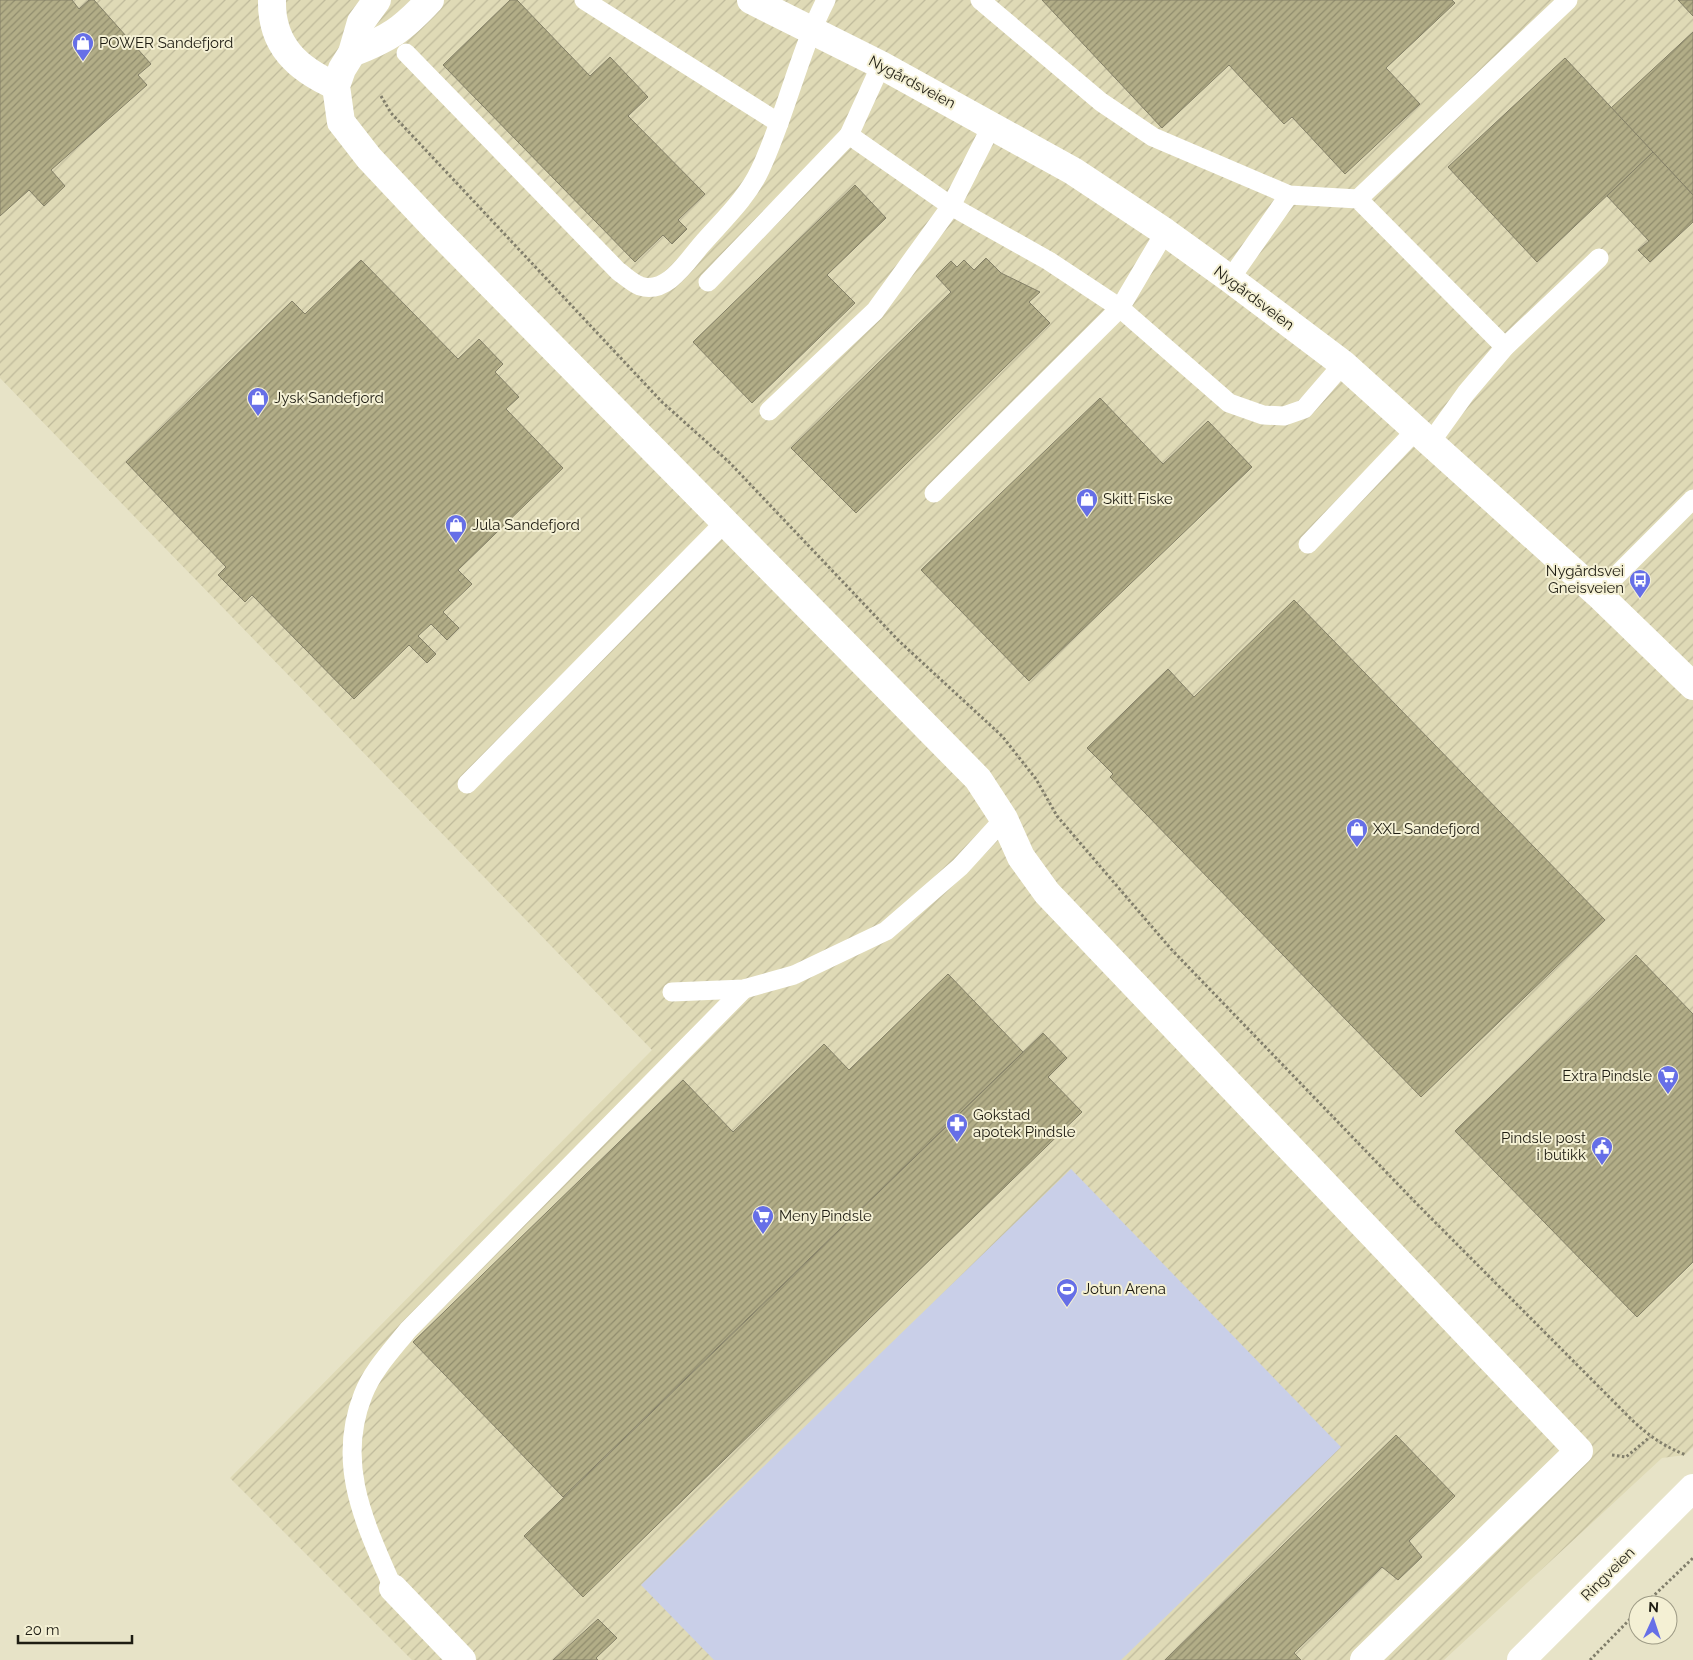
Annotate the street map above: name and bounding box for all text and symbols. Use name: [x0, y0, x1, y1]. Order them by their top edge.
shop icon: POWER Sandefjord: [71, 31, 95, 62]
place label: POWER Sandefjord: [99, 34, 233, 52]
street label: Nygårdsveien: [866, 52, 958, 112]
street label: Nygårdsveien: [1210, 262, 1298, 334]
shop icon: Jysk Sandefjord: [246, 386, 270, 417]
place label: Jysk Sandefjord: [274, 389, 384, 407]
shop icon: Skitt Fiske: [1075, 487, 1099, 518]
place label: Skitt Fiske: [1103, 490, 1173, 508]
shop icon: Jula Sandefjord: [444, 513, 468, 544]
place label: Jula Sandefjord: [472, 516, 580, 534]
place label: Nygårdsvei Gneisveien: [1546, 562, 1624, 597]
bus stop icon: Nygårdsvei Gneisveien: [1628, 568, 1652, 599]
shop icon: XXL Sandefjord: [1345, 817, 1369, 848]
place label: XXL Sandefjord: [1373, 820, 1480, 838]
supermarket icon: Extra Pindsle: [1656, 1064, 1680, 1095]
place label: Extra Pindsle: [1562, 1067, 1652, 1085]
place label: Gokstad apotek Pindsle: [973, 1106, 1076, 1141]
pharmacy icon: Gokstad apotek Pindsle: [945, 1112, 969, 1143]
place label: Pindsle post i butikk: [1501, 1129, 1586, 1164]
public building icon: Pindsle post i butikk: [1590, 1135, 1614, 1166]
supermarket icon: Meny Pindsle: [751, 1204, 775, 1235]
place label: Meny Pindsle: [779, 1207, 872, 1225]
sports icon: Jotun Arena: [1055, 1277, 1079, 1308]
place label: Jotun Arena: [1083, 1280, 1166, 1298]
street label: Ringveien: [1577, 1543, 1639, 1605]
north arrow: [1628, 1595, 1678, 1645]
text: N: [1648, 1599, 1659, 1615]
scale bar: [18, 1612, 131, 1644]
text: 20 m: [25, 1621, 60, 1639]

